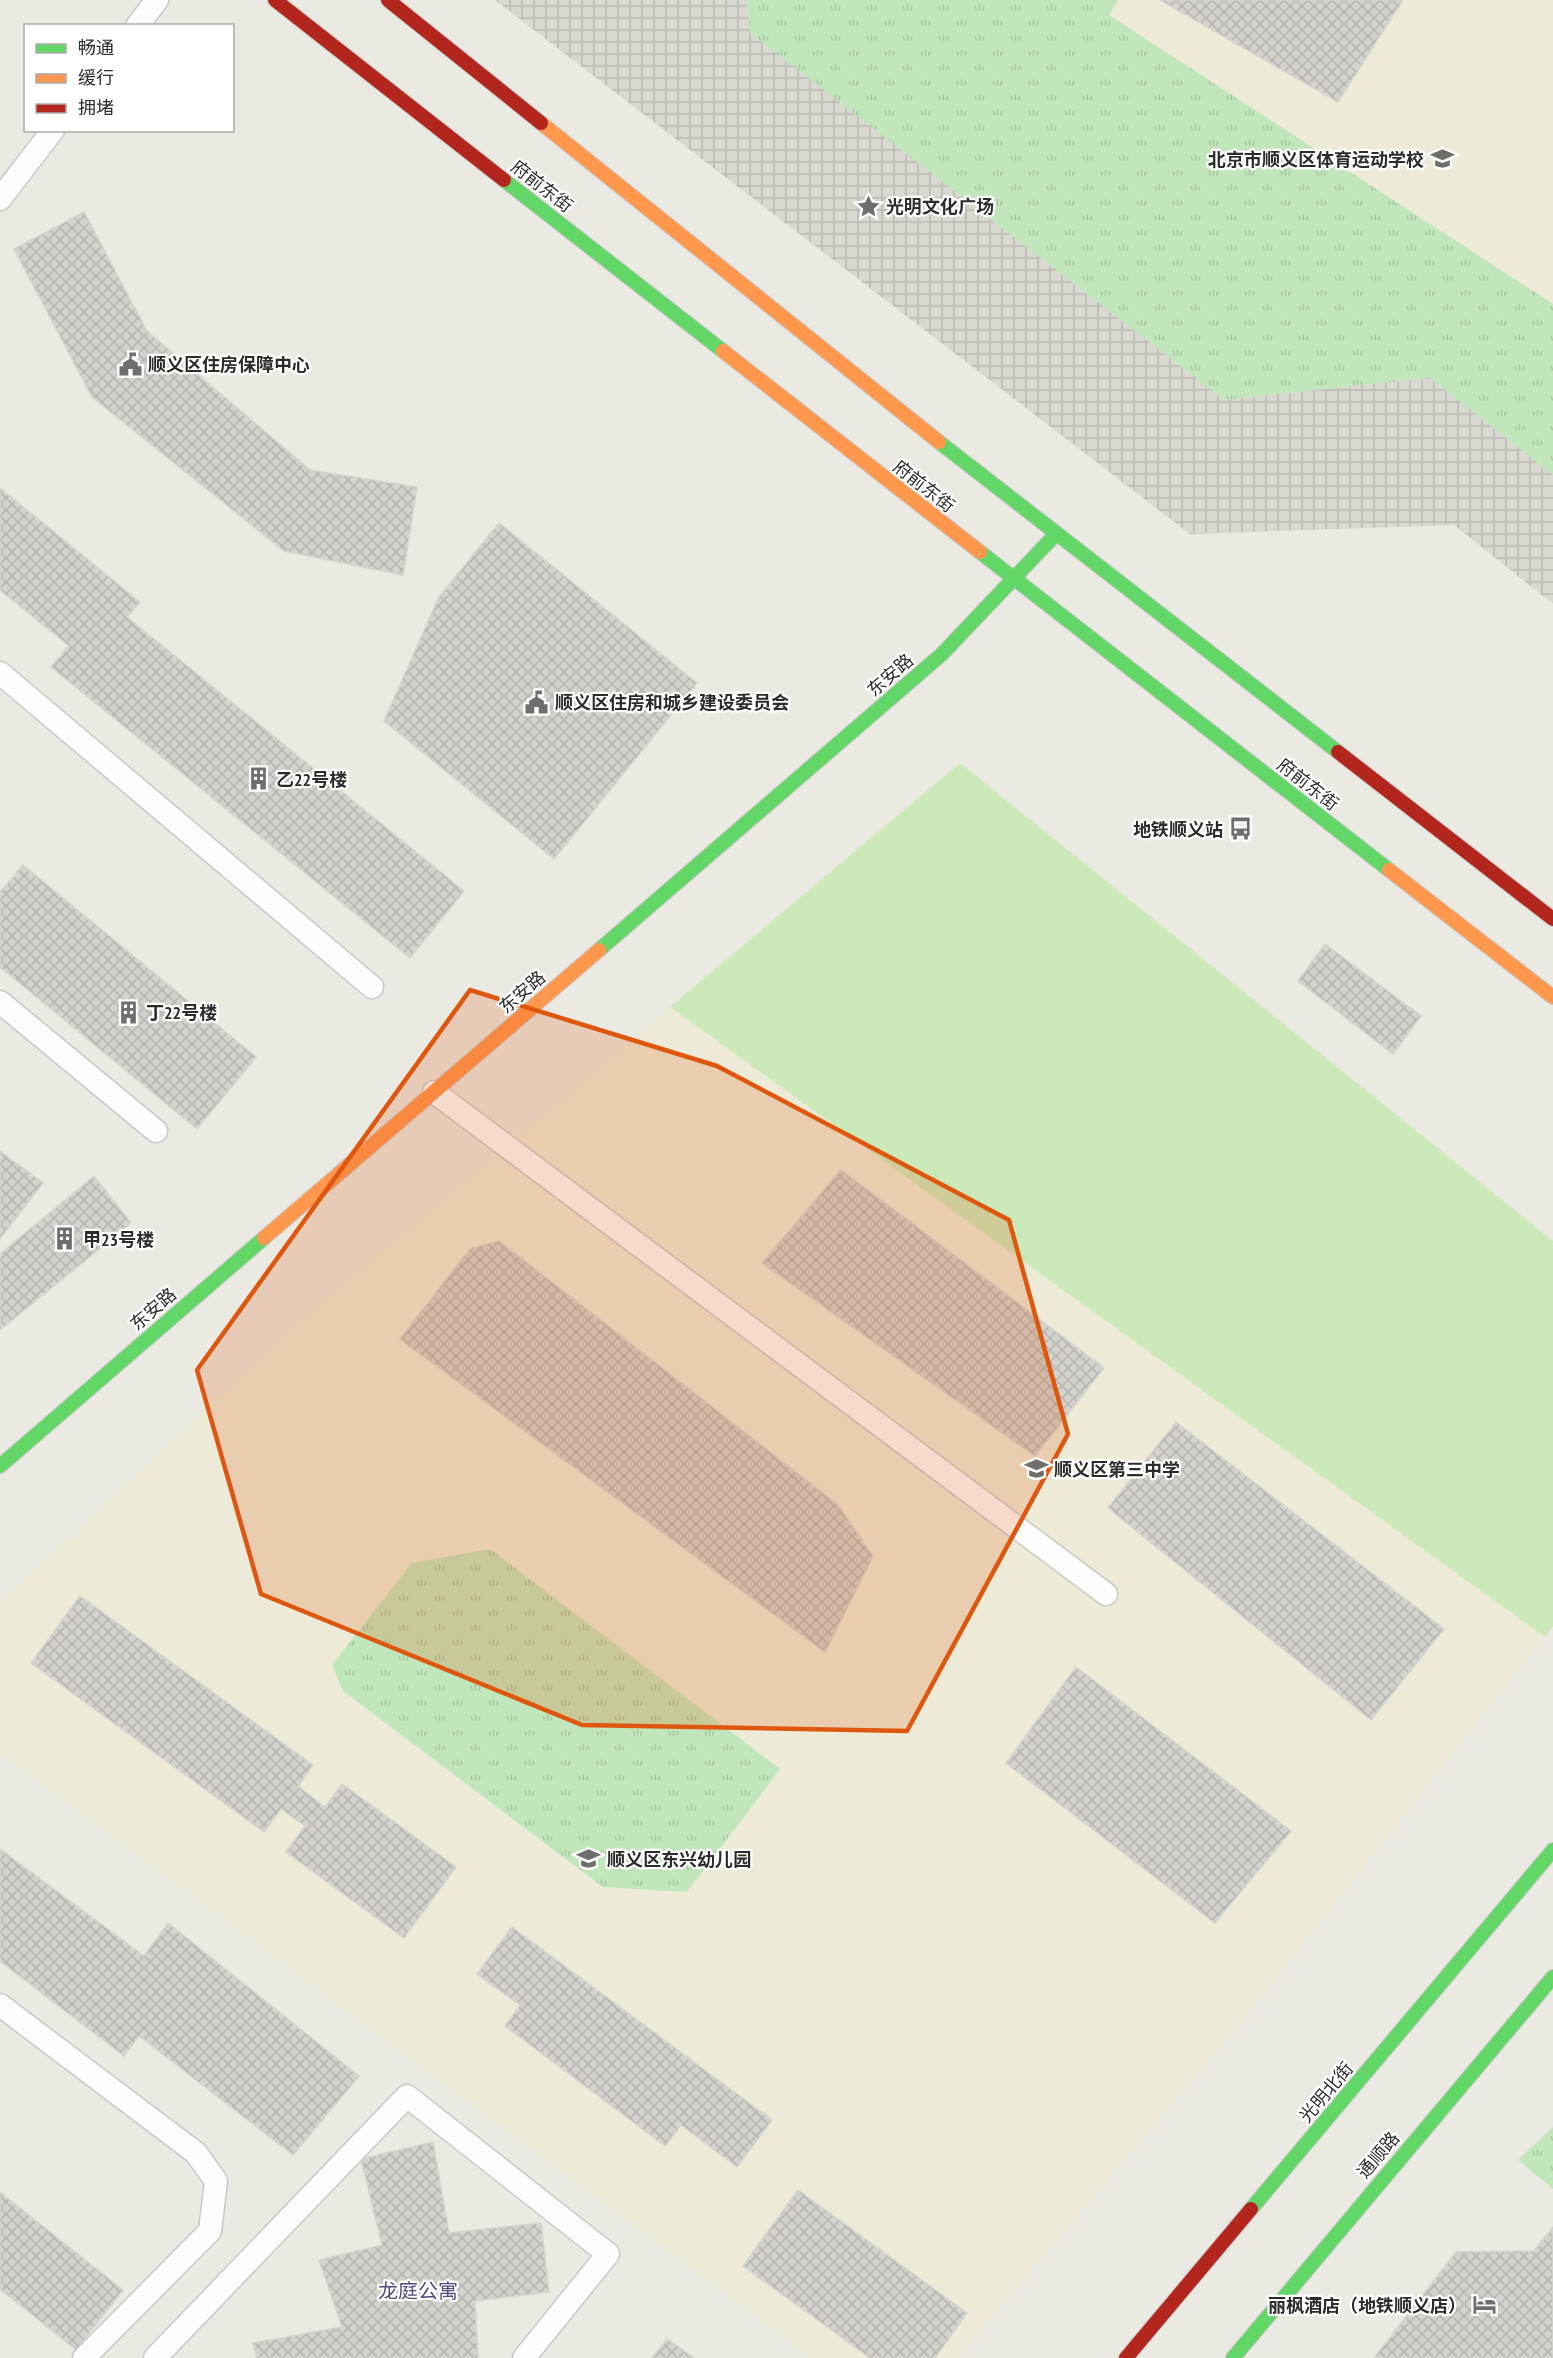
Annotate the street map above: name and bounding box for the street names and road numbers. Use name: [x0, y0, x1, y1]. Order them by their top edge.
street label: 府前东街: [507, 155, 577, 217]
street label: 府前东街: [889, 455, 959, 517]
street label: 东安路: [862, 649, 918, 701]
street label: 府前东街: [1273, 753, 1343, 815]
street label: 东安路: [494, 966, 550, 1018]
street label: 东安路: [125, 1283, 181, 1335]
street label: 光明北街: [1294, 2057, 1358, 2127]
street label: 通顺路: [1352, 2127, 1404, 2183]

